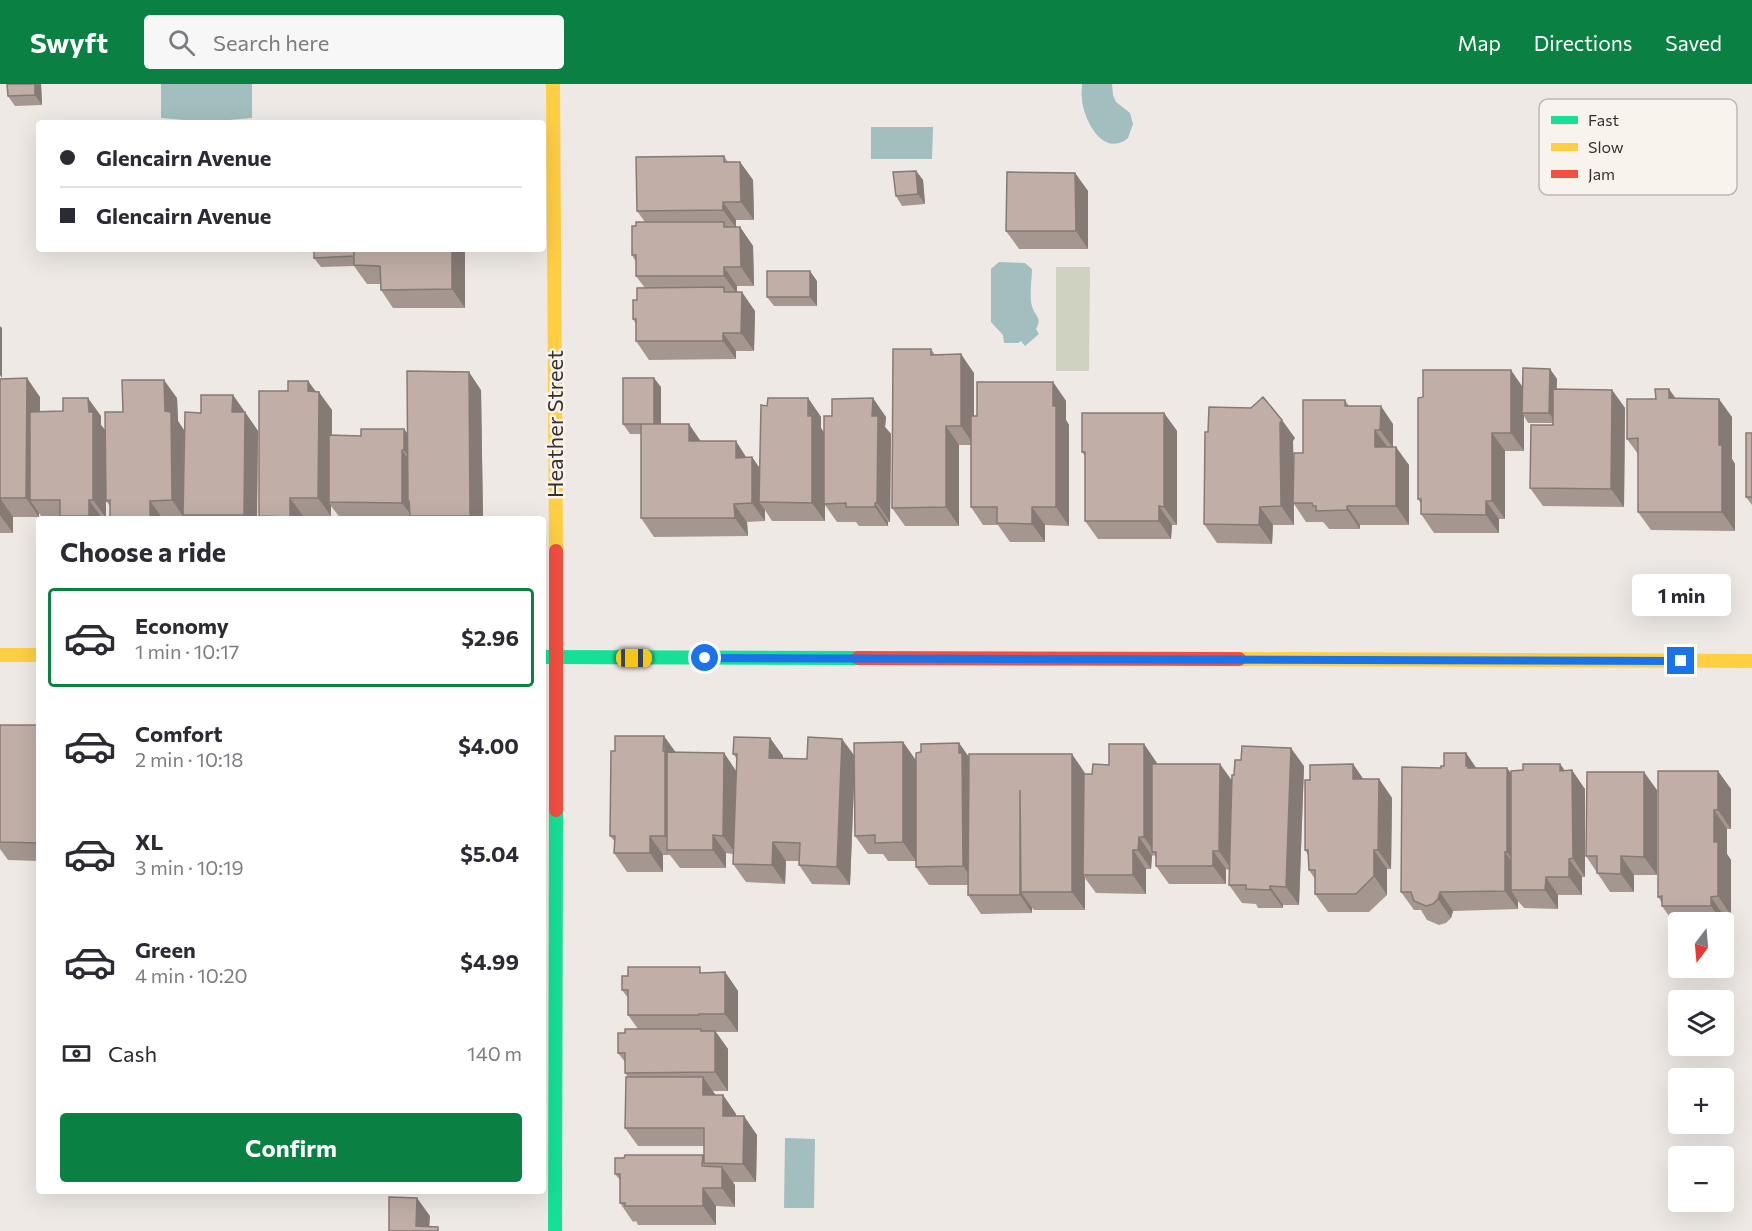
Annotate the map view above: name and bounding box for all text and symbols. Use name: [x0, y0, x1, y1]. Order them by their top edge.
search box: [144, 15, 564, 69]
text: Swyft: [30, 25, 108, 59]
icon: search: [165, 26, 198, 59]
text: Search here: [213, 29, 329, 56]
text: Map: [1458, 30, 1501, 55]
text: Directions: [1534, 30, 1632, 55]
text: Saved: [1665, 30, 1722, 55]
legend: [1539, 99, 1737, 195]
text: Fast: [1588, 110, 1619, 129]
text: Slow: [1588, 137, 1624, 156]
text: Glencairn Avenue: [96, 144, 271, 171]
text: Jam: [1588, 164, 1615, 183]
text: Glencairn Avenue: [96, 202, 271, 229]
street label: Heather Street: [541, 350, 568, 498]
text: Choose a ride: [60, 535, 226, 568]
callout: 1 min: [1632, 574, 1730, 616]
text: 1 min: [1658, 583, 1705, 607]
icon: car: [63, 611, 117, 665]
text: Economy: [135, 612, 229, 639]
text: $2.96: [461, 624, 519, 651]
text: 1 min · 10:17: [135, 639, 239, 663]
route start: [691, 644, 718, 671]
route end: [1667, 647, 1694, 674]
car: [616, 649, 652, 667]
icon: car: [63, 719, 117, 773]
text: Comfort: [135, 720, 223, 747]
text: $4.00: [458, 732, 519, 759]
text: 2 min · 10:18: [135, 747, 243, 771]
icon: car: [63, 827, 117, 881]
text: XL: [135, 828, 163, 855]
text: $5.04: [460, 840, 519, 867]
text: 3 min · 10:19: [135, 855, 244, 879]
north arrow: [1668, 912, 1734, 978]
map controls: [1668, 912, 1734, 1212]
icon: car: [63, 935, 117, 989]
text: Green: [135, 936, 196, 963]
text: $4.99: [460, 948, 519, 975]
text: 4 min · 10:20: [135, 963, 248, 987]
button: layers: [1668, 990, 1734, 1056]
icon: cash: [60, 1037, 93, 1070]
text: Cash: [108, 1040, 157, 1067]
text: 140 m: [467, 1041, 522, 1065]
button: +: [1668, 1068, 1734, 1134]
button: Confirm: [60, 1113, 522, 1182]
button: −: [1668, 1146, 1734, 1212]

